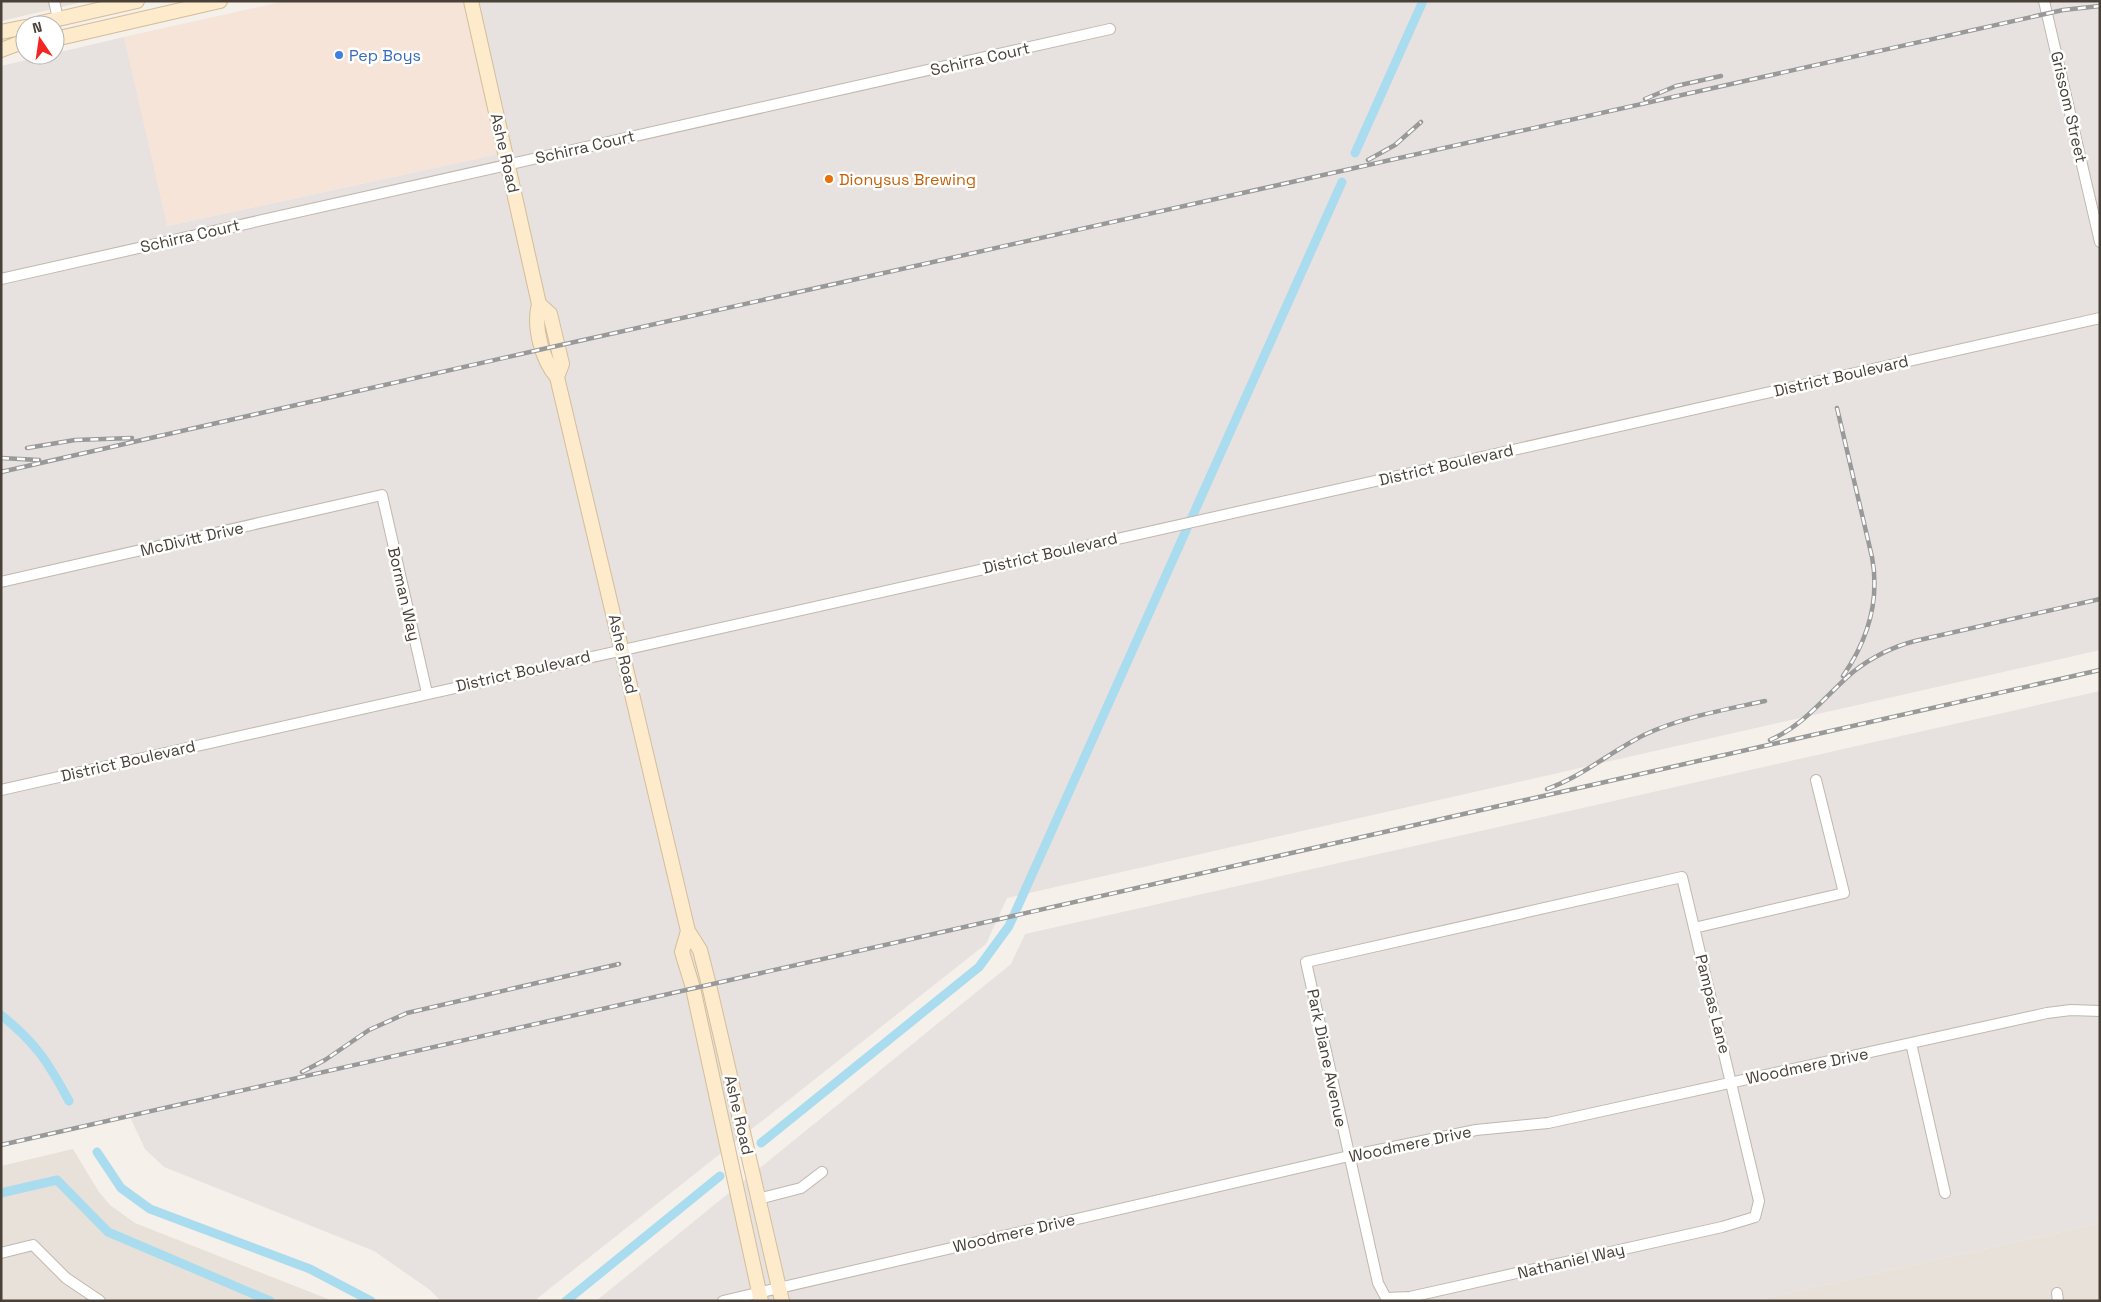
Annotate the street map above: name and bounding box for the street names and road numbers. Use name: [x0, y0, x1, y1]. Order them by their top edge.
street label: Schirra Court: [928, 37, 1032, 81]
street label: Grissom Street: [2046, 49, 2092, 165]
street label: Ashe Road: [486, 111, 524, 195]
street label: Schirra Court: [533, 125, 637, 169]
street label: Schirra Court: [138, 214, 242, 258]
street label: District Boulevard: [1772, 350, 1910, 402]
street label: District Boulevard: [1377, 439, 1515, 491]
street label: McDivitt Drive: [138, 517, 246, 561]
street label: District Boulevard: [981, 527, 1119, 579]
street label: Borman Way: [383, 545, 425, 643]
street label: Ashe Road: [604, 612, 642, 696]
street label: District Boulevard: [454, 645, 592, 697]
street label: District Boulevard: [59, 735, 197, 787]
street label: Pampas Lane: [1691, 952, 1735, 1056]
street label: Park Diane Avenue: [1302, 987, 1352, 1129]
street label: Woodmere Drive: [1744, 1043, 1870, 1089]
street label: Ashe Road: [720, 1073, 758, 1157]
street label: Woodmere Drive: [1347, 1121, 1473, 1167]
street label: Woodmere Drive: [951, 1209, 1077, 1257]
street label: Nathaniel Way: [1515, 1238, 1627, 1284]

